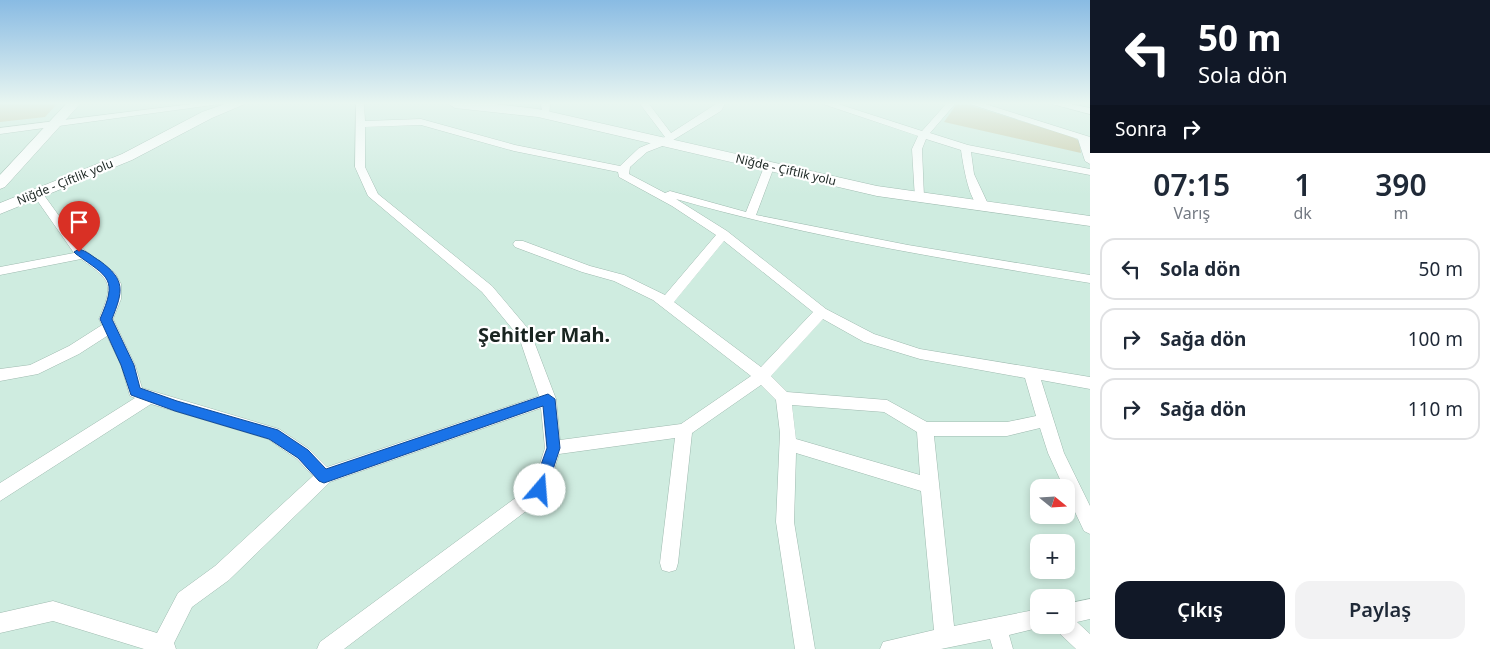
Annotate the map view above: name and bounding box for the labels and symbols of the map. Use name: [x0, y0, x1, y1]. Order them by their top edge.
street label: Niğde - Çiftlik yolu: [734, 150, 838, 189]
street label: Niğde - Çiftlik yolu: [14, 154, 116, 209]
pin: [58, 201, 100, 252]
district label: Şehitler Mah.: [478, 321, 610, 348]
position arrow: [513, 463, 565, 515]
north arrow: [1030, 479, 1075, 524]

